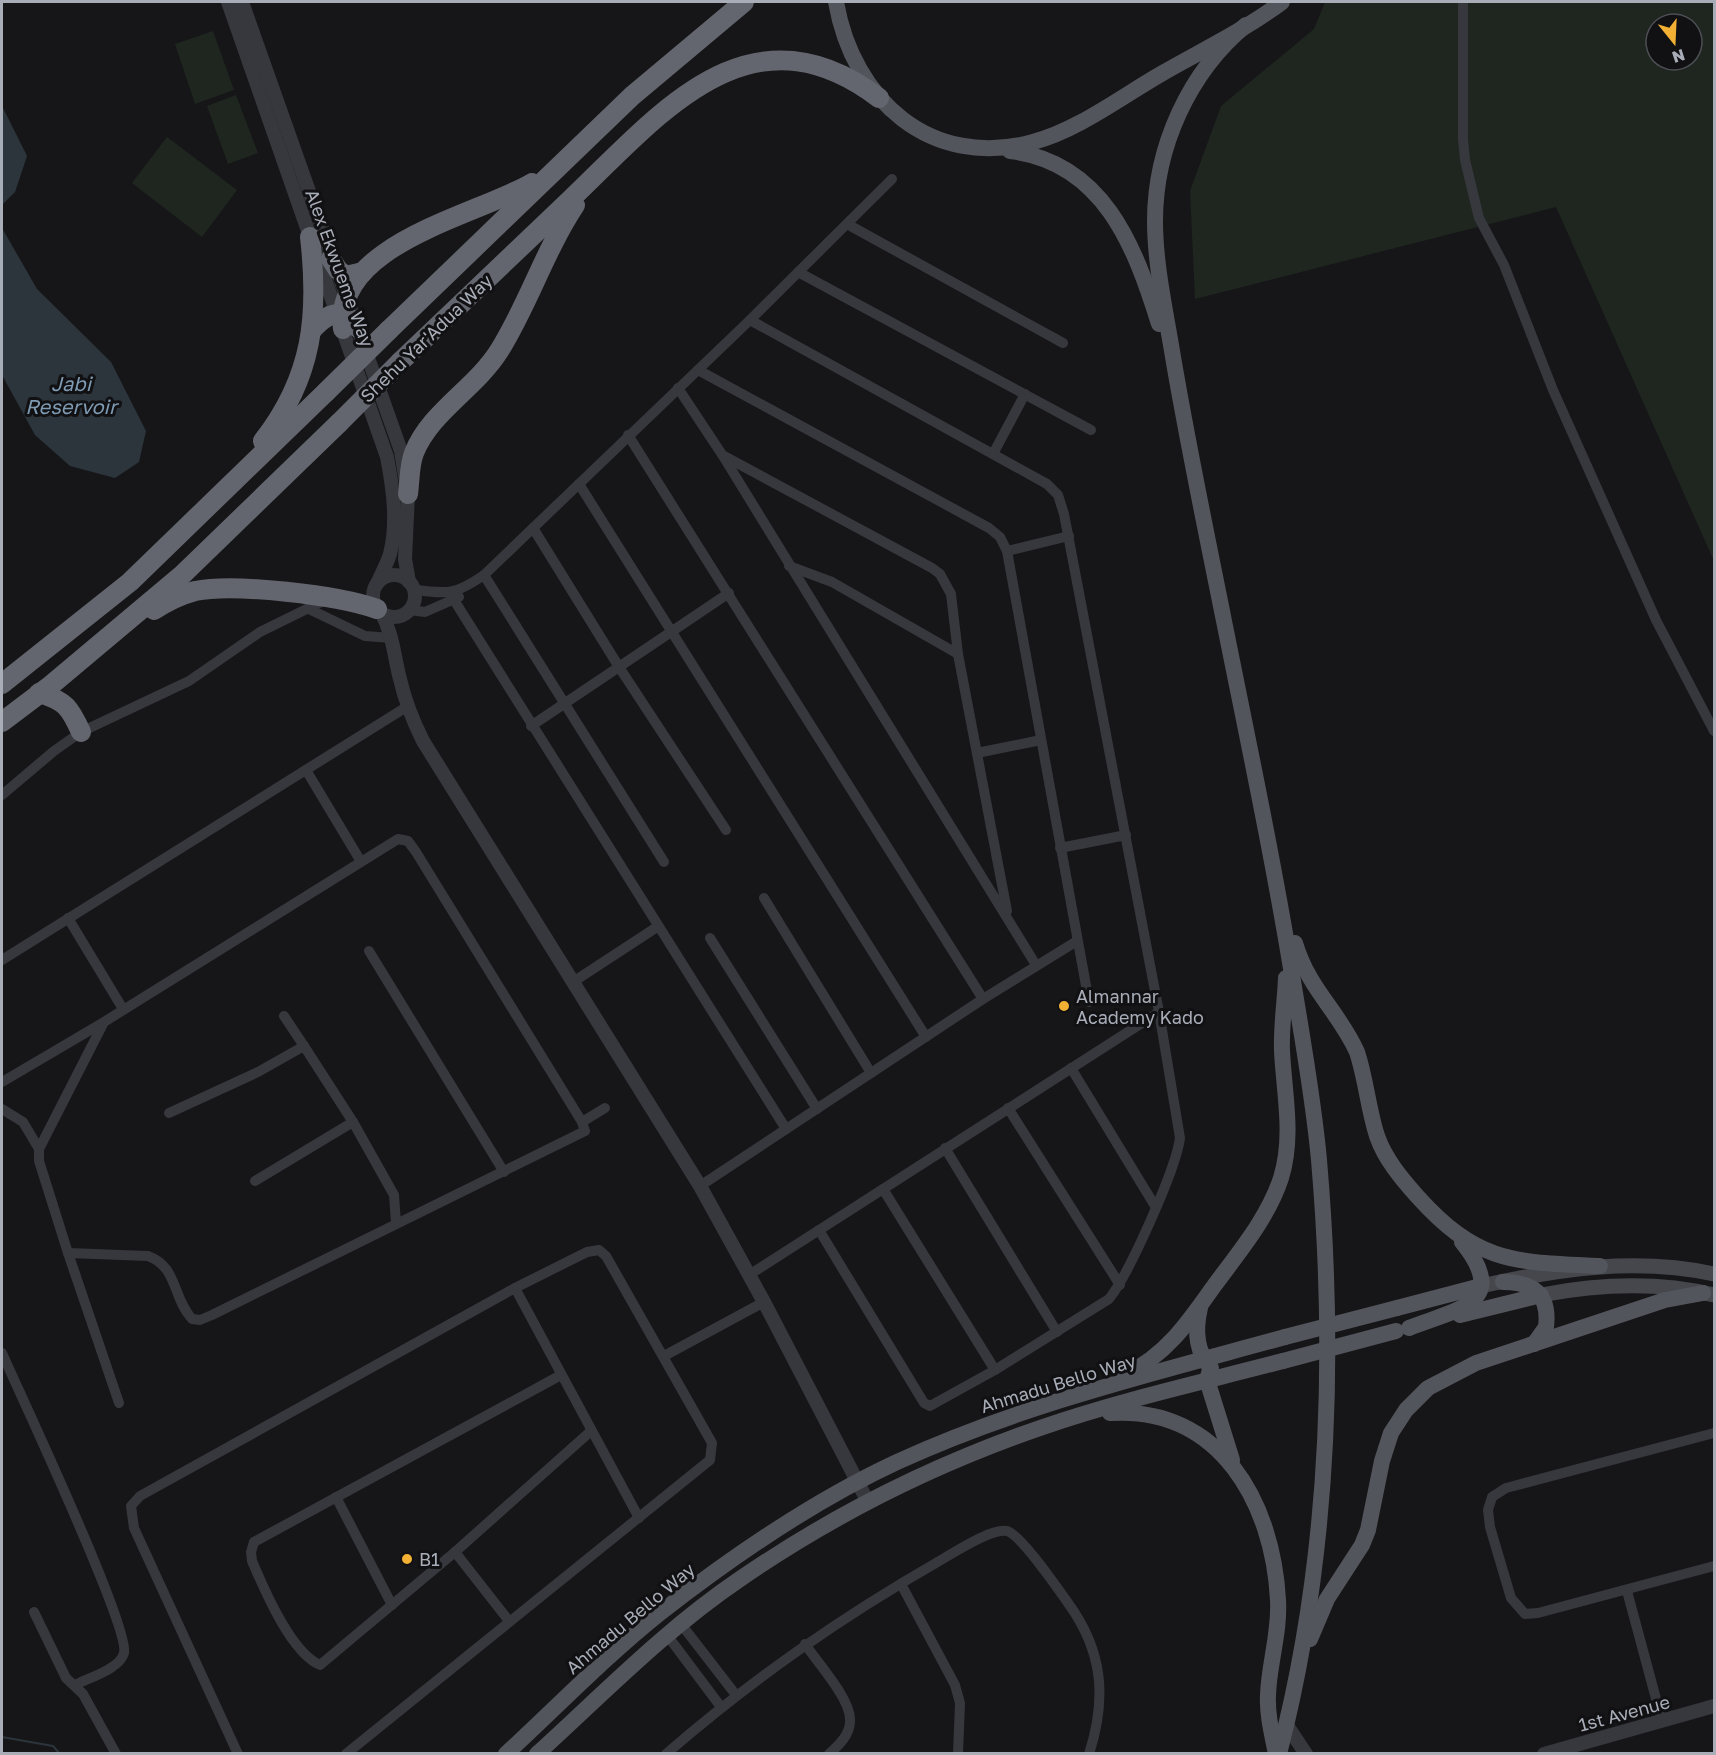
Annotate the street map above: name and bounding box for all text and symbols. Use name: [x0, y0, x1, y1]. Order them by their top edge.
north arrow: [1644, 12, 1704, 72]
text: N: [1670, 45, 1688, 68]
street label: Alex Ekwueme Way: [301, 186, 379, 350]
street label: Shehu Yar'Adua Way: [355, 269, 497, 407]
water label: Jabi Reservoir: [25, 371, 120, 418]
place label: Almannar Academy Kado: [1076, 985, 1204, 1028]
marker: Almannar Academy Kado: [1057, 999, 1071, 1013]
street label: Ahmadu Bello Way: [978, 1349, 1138, 1417]
place label: B1: [419, 1548, 440, 1570]
marker: B1: [400, 1552, 414, 1566]
street label: Ahmadu Bello Way: [561, 1558, 699, 1678]
street label: 1st Avenue: [1576, 1690, 1672, 1736]

